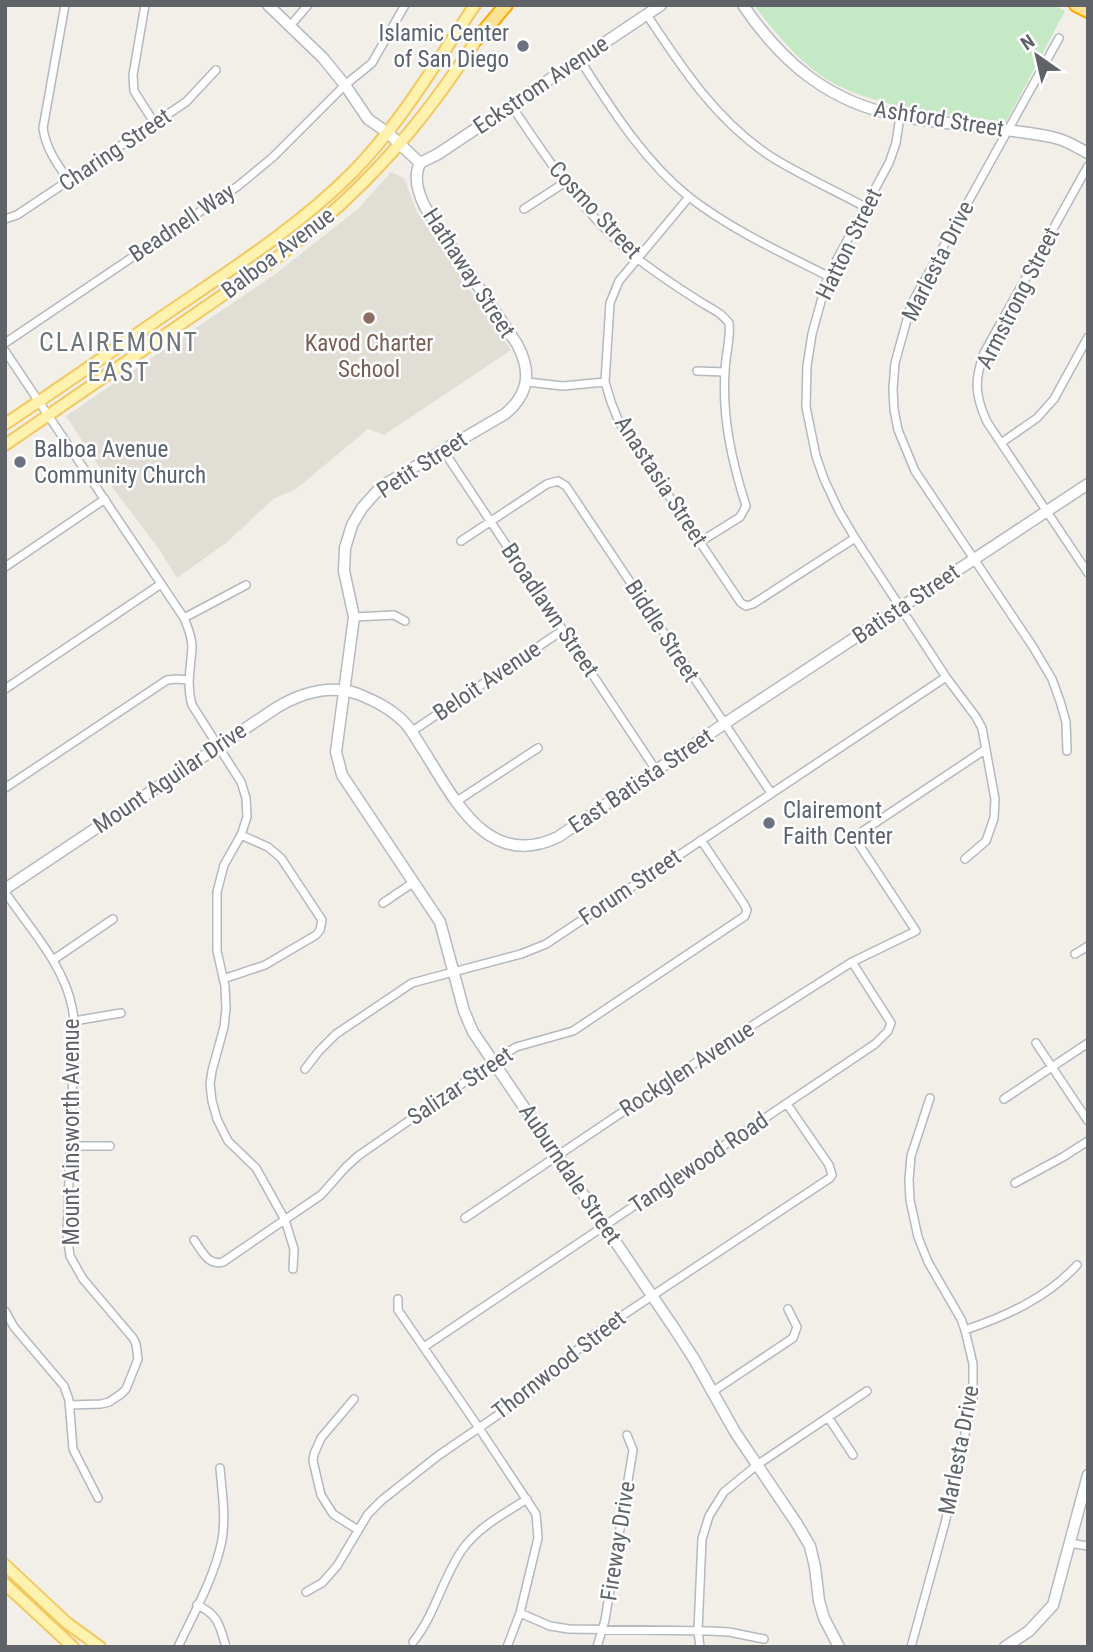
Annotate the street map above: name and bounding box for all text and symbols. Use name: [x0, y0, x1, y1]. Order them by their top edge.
place label: Islamic Center of San Diego: [378, 20, 509, 73]
north arrow: [1002, 21, 1072, 91]
street label: Eckstrom Avenue: [469, 30, 613, 140]
text: N: [1017, 30, 1039, 55]
marker: Islamic Center of San Diego: [515, 38, 531, 54]
street label: Ashford Street: [872, 95, 1006, 143]
street label: Charing Street: [54, 103, 176, 197]
street label: Cosmo Street: [543, 156, 647, 264]
street label: Beadnell Way: [124, 178, 240, 268]
street label: Hatton Street: [810, 184, 888, 304]
street label: Marlesta Drive: [896, 197, 980, 325]
street label: Balboa Avenue: [216, 202, 340, 304]
street label: Hathaway Street: [417, 203, 521, 343]
street label: Armstrong Street: [971, 223, 1065, 373]
marker: Kavod Charter School: [361, 310, 377, 326]
district label: CLAIREMONT EAST: [39, 327, 199, 387]
place label: Kavod Charter School: [305, 330, 433, 383]
street label: Anastasia Street: [609, 411, 713, 551]
street label: Petit Street: [372, 426, 472, 504]
place label: Balboa Avenue Community Church: [34, 436, 206, 489]
marker: Balboa Avenue Community Church: [12, 454, 28, 470]
street label: Broadlawn Street: [496, 538, 604, 682]
street label: Batista Street: [847, 558, 965, 650]
street label: Biddle Street: [619, 575, 705, 687]
street label: Beloit Avenue: [428, 635, 546, 727]
street label: Mount Aguilar Drive: [88, 717, 252, 839]
street label: East Batista Street: [564, 723, 718, 839]
place label: Clairemont Faith Center: [783, 797, 893, 850]
marker: Clairemont Faith Center: [761, 815, 777, 831]
street label: Forum Street: [574, 843, 686, 931]
street label: Rockglen Avenue: [615, 1016, 759, 1122]
street label: Mount Ainsworth Avenue: [58, 1019, 85, 1245]
street label: Salizar Street: [402, 1041, 518, 1131]
street label: Auburndale Street: [513, 1099, 627, 1249]
street label: Tanglewood Road: [625, 1107, 773, 1219]
street label: Thornwood Street: [487, 1305, 631, 1425]
street label: Marlesta Drive: [933, 1383, 985, 1517]
street label: Fireway Drive: [595, 1479, 641, 1603]

